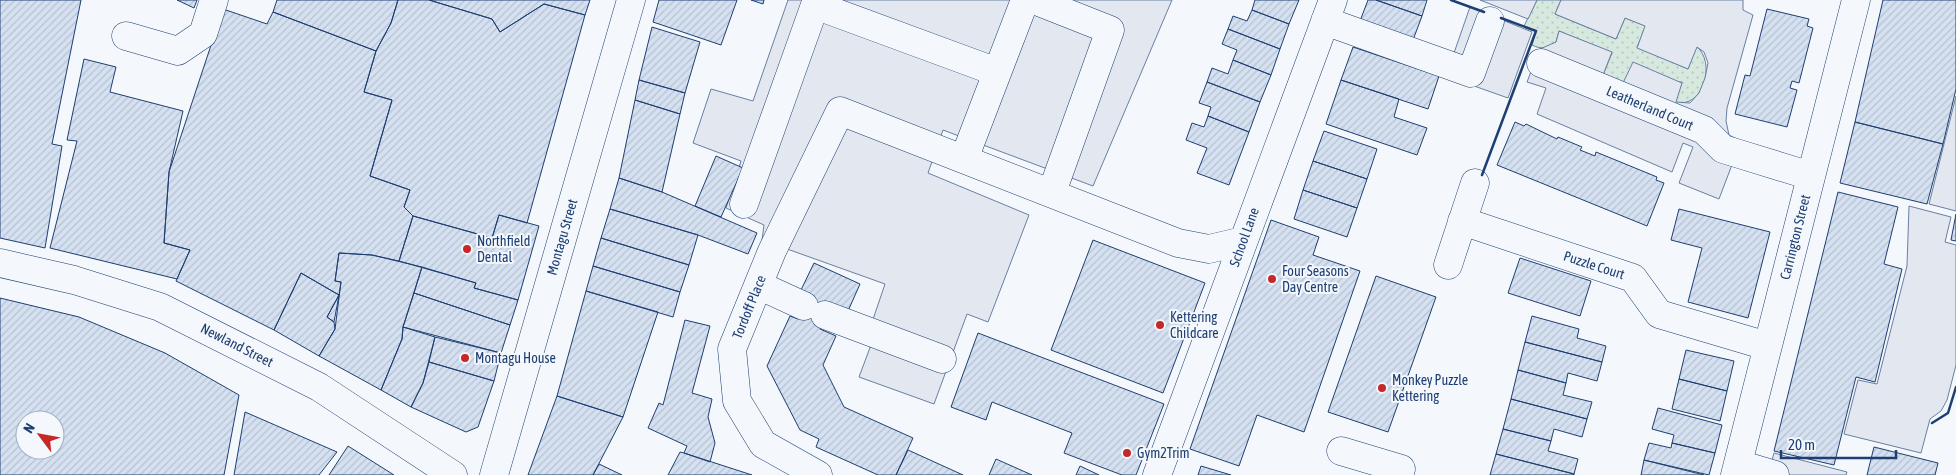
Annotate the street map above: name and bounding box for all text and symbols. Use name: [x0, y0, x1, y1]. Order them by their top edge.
street label: Leatherland Court: [1604, 83, 1696, 133]
street label: Carrington Street: [1777, 193, 1813, 281]
street label: Montagu Street: [543, 197, 581, 277]
street label: School Lane: [1226, 205, 1262, 269]
place label: Northfield Dental: [477, 233, 530, 265]
marker: Northfield Dental: [461, 243, 473, 255]
street label: Puzzle Court: [1561, 248, 1627, 282]
place label: Four Seasons Day Centre: [1282, 263, 1349, 295]
street label: Tordoff Place: [729, 273, 769, 341]
marker: Four Seasons Day Centre: [1266, 273, 1278, 285]
place label: Kettering Childcare: [1170, 309, 1219, 341]
marker: Kettering Childcare: [1154, 319, 1166, 331]
street label: Newland Street: [198, 320, 276, 370]
place label: Montagu House: [475, 350, 556, 366]
marker: Montagu House: [459, 352, 471, 364]
place label: Monkey Puzzle Kettering: [1392, 372, 1468, 404]
marker: Monkey Puzzle Kettering: [1376, 382, 1388, 394]
north arrow: [15, 410, 65, 460]
text: N: [20, 420, 38, 436]
scale bar: [1781, 428, 1896, 460]
text: 20 m: [1788, 436, 1815, 453]
place label: Gym2Trim: [1137, 445, 1190, 461]
marker: Gym2Trim: [1121, 447, 1133, 459]

